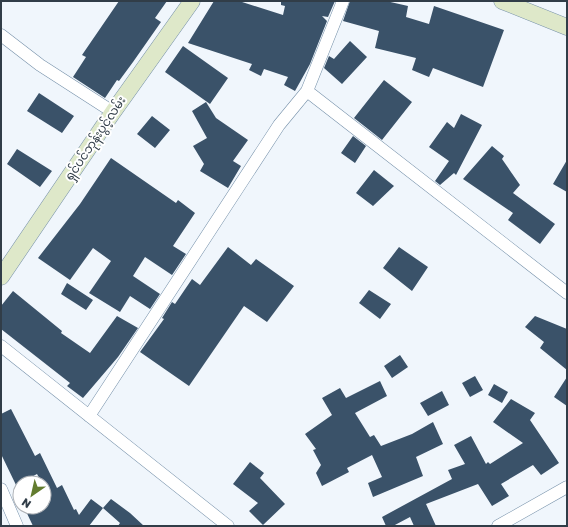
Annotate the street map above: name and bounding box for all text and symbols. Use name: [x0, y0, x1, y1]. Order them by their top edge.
street label: ရှင်ပင်ဘုန်းပွင့်လမ်း: [61, 93, 131, 185]
north arrow: [12, 475, 52, 515]
text: N: [19, 496, 33, 511]

